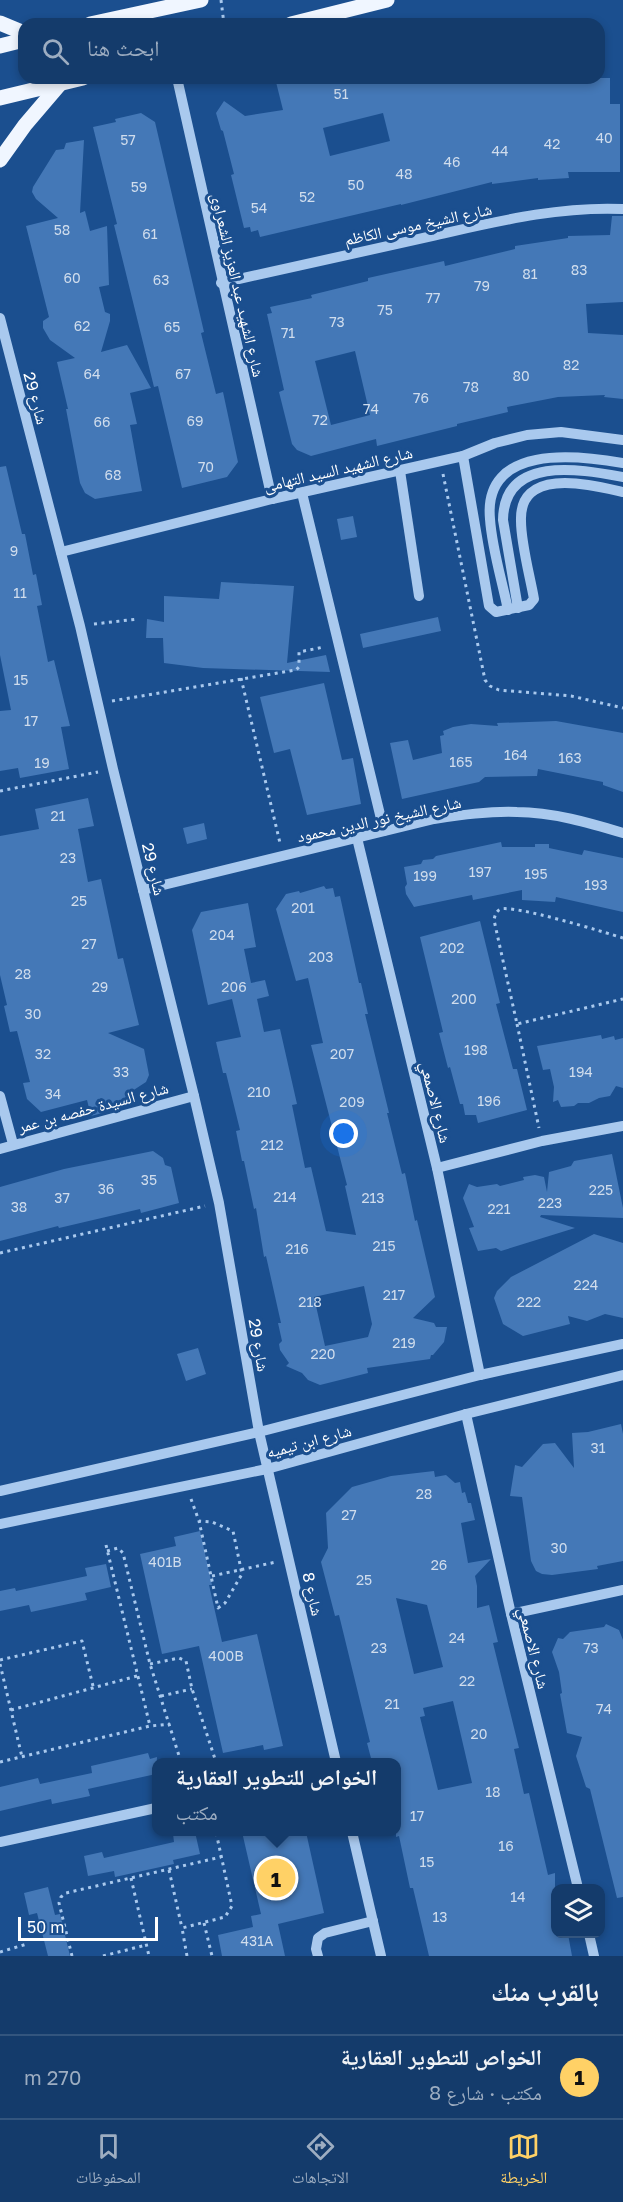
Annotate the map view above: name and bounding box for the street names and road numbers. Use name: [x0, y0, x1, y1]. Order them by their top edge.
street label: شارع الشهيد عبد العزيز الشعراوى: [206, 191, 269, 379]
street label: شارع الشيخ موسى الكاظم: [342, 199, 494, 250]
street label: شارع 29: [18, 370, 53, 427]
street label: شارع الشهيد السيد التهامى: [262, 442, 415, 497]
street label: شارع الشيخ نور الدين محمود: [295, 792, 463, 847]
street label: شارع 29: [137, 841, 170, 898]
street label: شارع الاصمعي: [413, 1059, 456, 1146]
street label: شارع السيدة حفصه بن عمر: [15, 1077, 171, 1138]
street label: شارع 29: [244, 1317, 273, 1373]
street label: شارع ابن تيميه: [264, 1420, 354, 1463]
street label: شارع 8: [297, 1570, 328, 1618]
street label: شارع الاصمعي: [511, 1605, 554, 1692]

